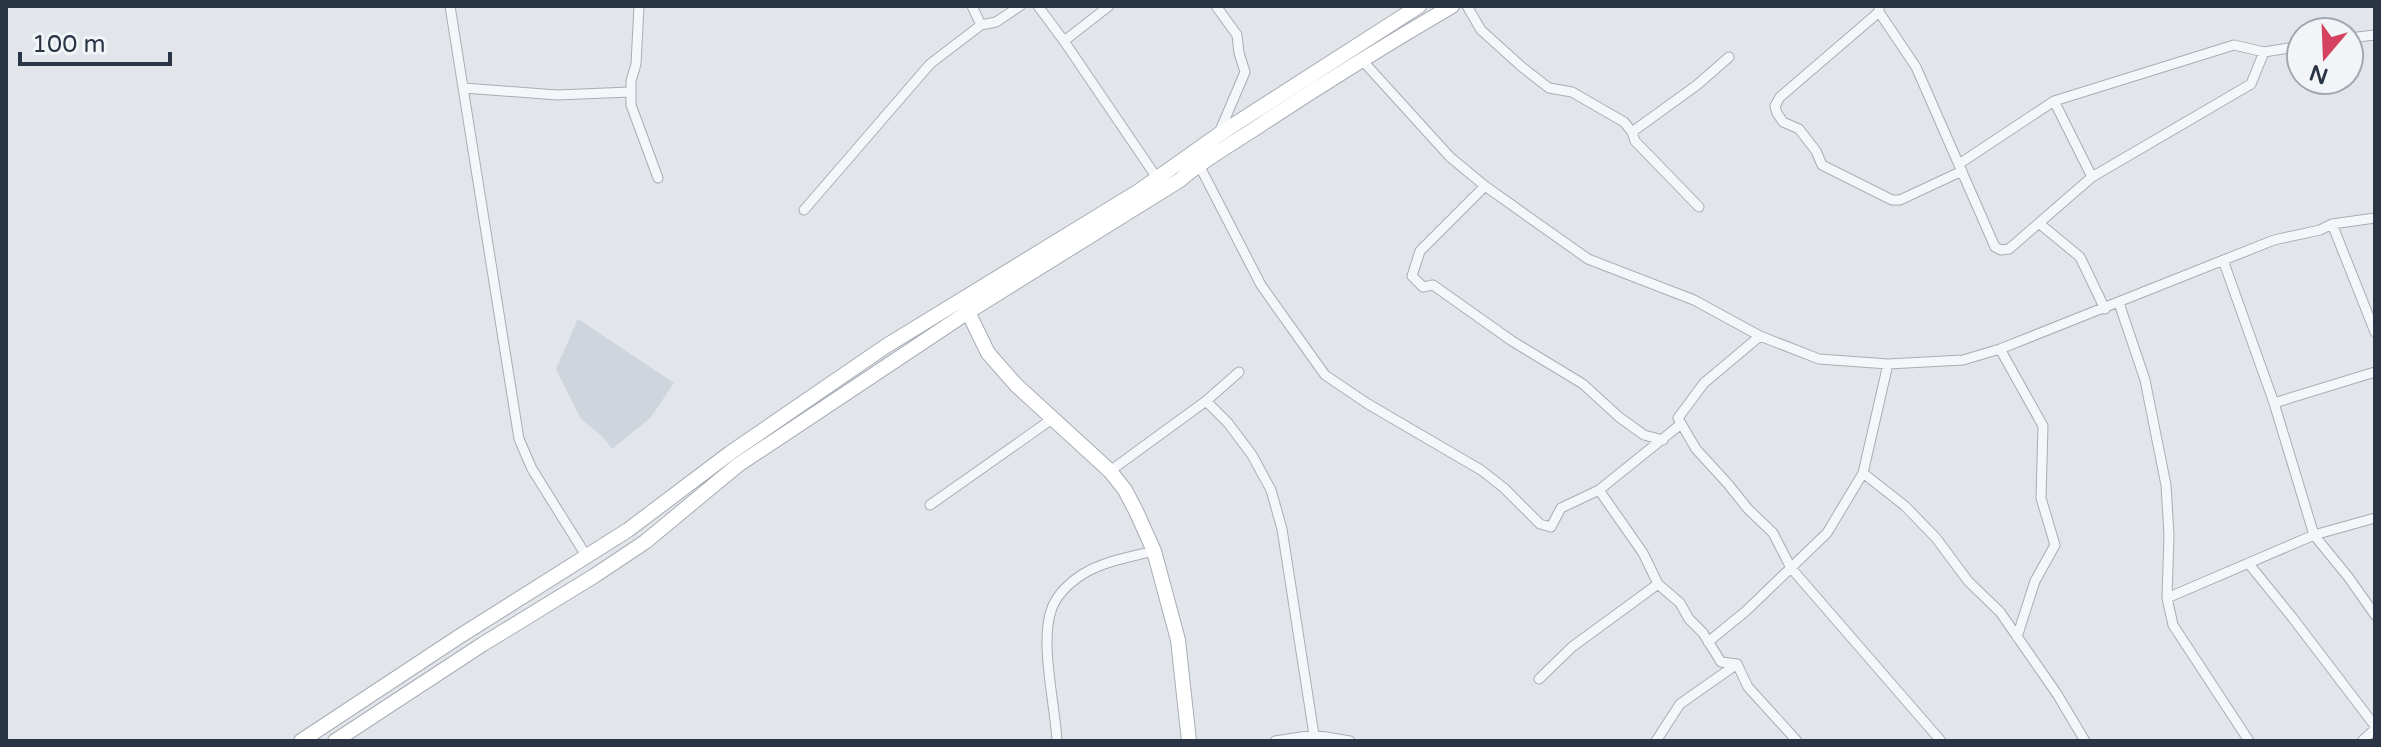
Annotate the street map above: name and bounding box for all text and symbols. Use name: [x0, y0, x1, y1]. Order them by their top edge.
scale bar: [20, 16, 170, 66]
north arrow: [2285, 16, 2365, 96]
text: 100 m: [32, 30, 106, 59]
text: N: [2306, 59, 2331, 89]

